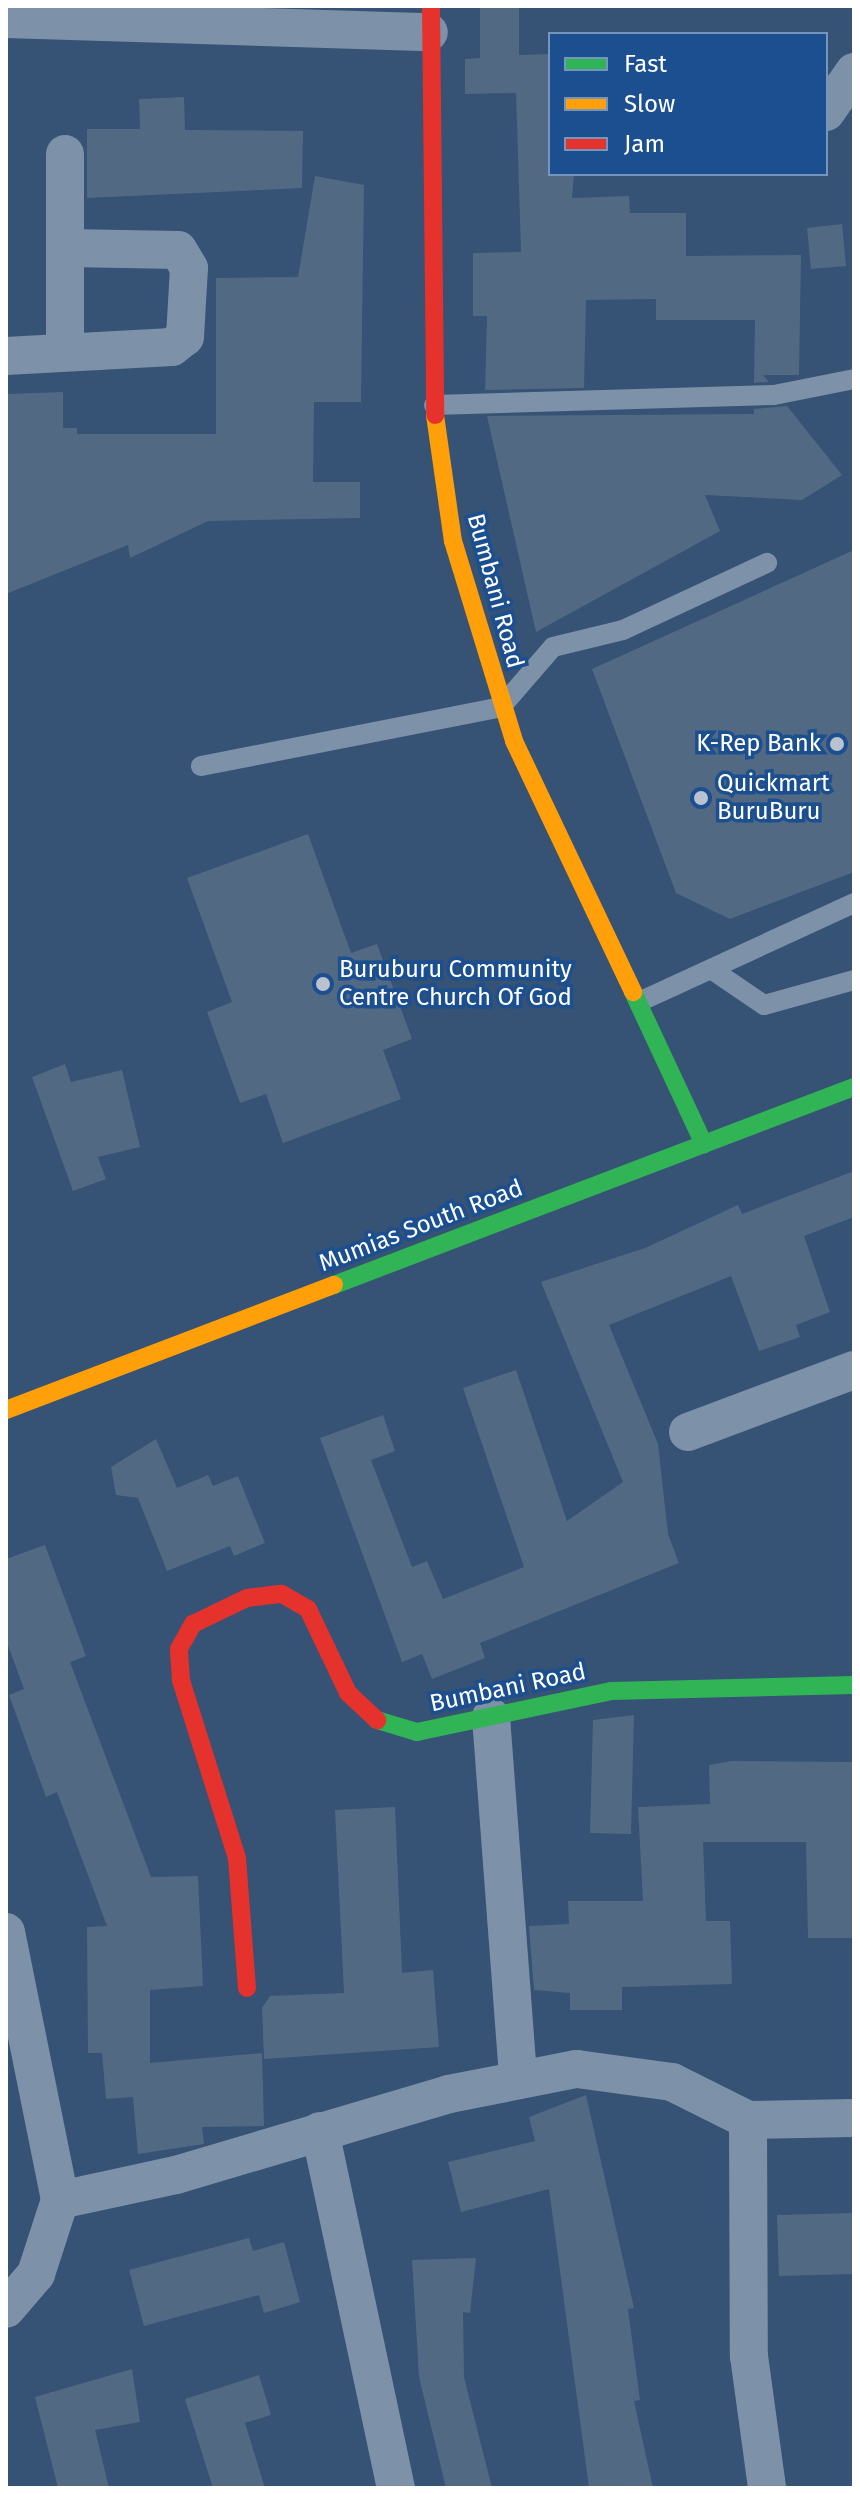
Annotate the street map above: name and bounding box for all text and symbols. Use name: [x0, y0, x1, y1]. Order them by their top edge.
legend: [548, 32, 828, 176]
text: Fast: [624, 50, 667, 78]
text: Slow: [624, 90, 675, 118]
text: Jam: [624, 130, 665, 158]
street label: Bumbani Road: [461, 511, 529, 671]
place label: K-Rep Bank: [696, 730, 821, 758]
marker: K-Rep Bank: [828, 735, 846, 753]
place label: Quickmart BuruBuru: [717, 770, 830, 826]
marker: Quickmart BuruBuru: [692, 789, 710, 807]
place label: Buruburu Community Centre Church Of God: [339, 956, 572, 1012]
marker: Buruburu Community Centre Church Of God: [314, 975, 332, 993]
street label: Mumias South Road: [315, 1174, 527, 1278]
street label: Bumbani Road: [427, 1657, 589, 1719]

